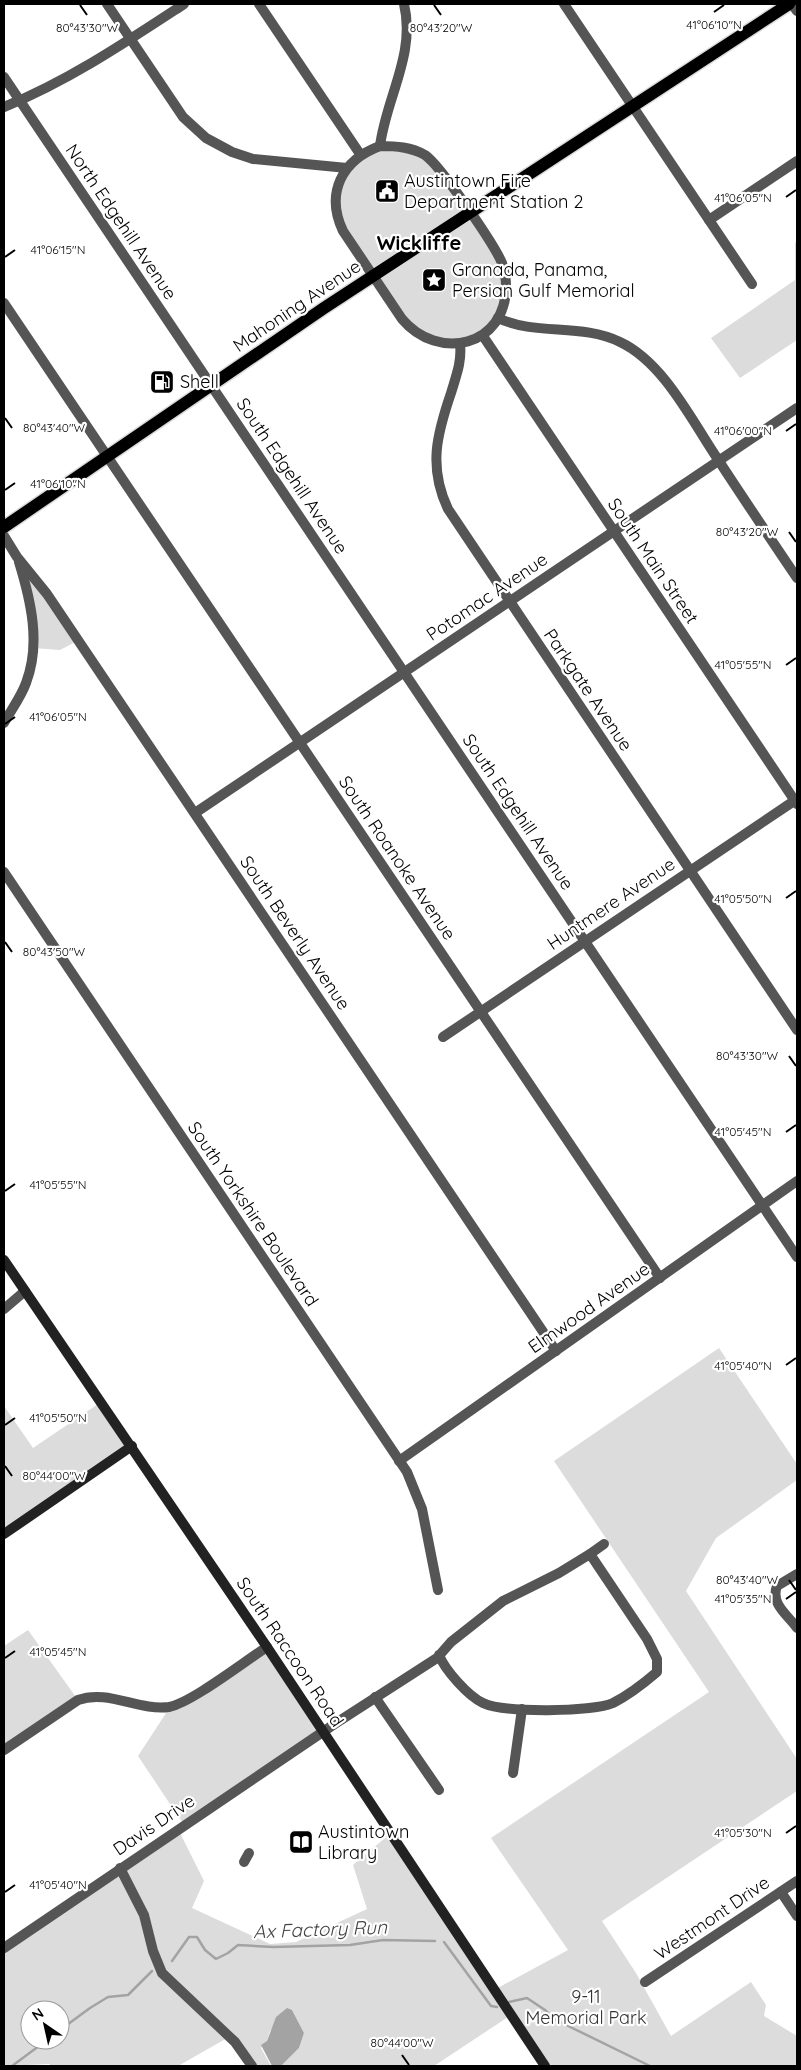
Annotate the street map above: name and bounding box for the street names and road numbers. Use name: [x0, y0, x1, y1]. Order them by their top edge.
street label: North Edgehill Avenue: [61, 139, 182, 304]
street label: Mahoning Avenue: [228, 254, 365, 357]
street label: South Edgehill Avenue: [232, 393, 353, 558]
street label: South Main Street: [603, 494, 704, 628]
street label: Potomac Avenue: [422, 548, 552, 646]
street label: Parkgate Avenue: [539, 624, 638, 755]
street label: South Edgehill Avenue: [458, 729, 579, 894]
street label: South Roanoke Avenue: [334, 771, 461, 944]
street label: South Beverly Avenue: [235, 851, 356, 1014]
street label: Huntmere Avenue: [542, 852, 679, 955]
street label: South Yorkshire Boulevard: [183, 1117, 324, 1311]
street label: Elmwood Avenue: [523, 1257, 654, 1358]
street label: South Raccoon Road: [232, 1572, 349, 1731]
street label: Davis Drive: [108, 1789, 199, 1860]
street label: Westmont Drive: [650, 1871, 774, 1965]

